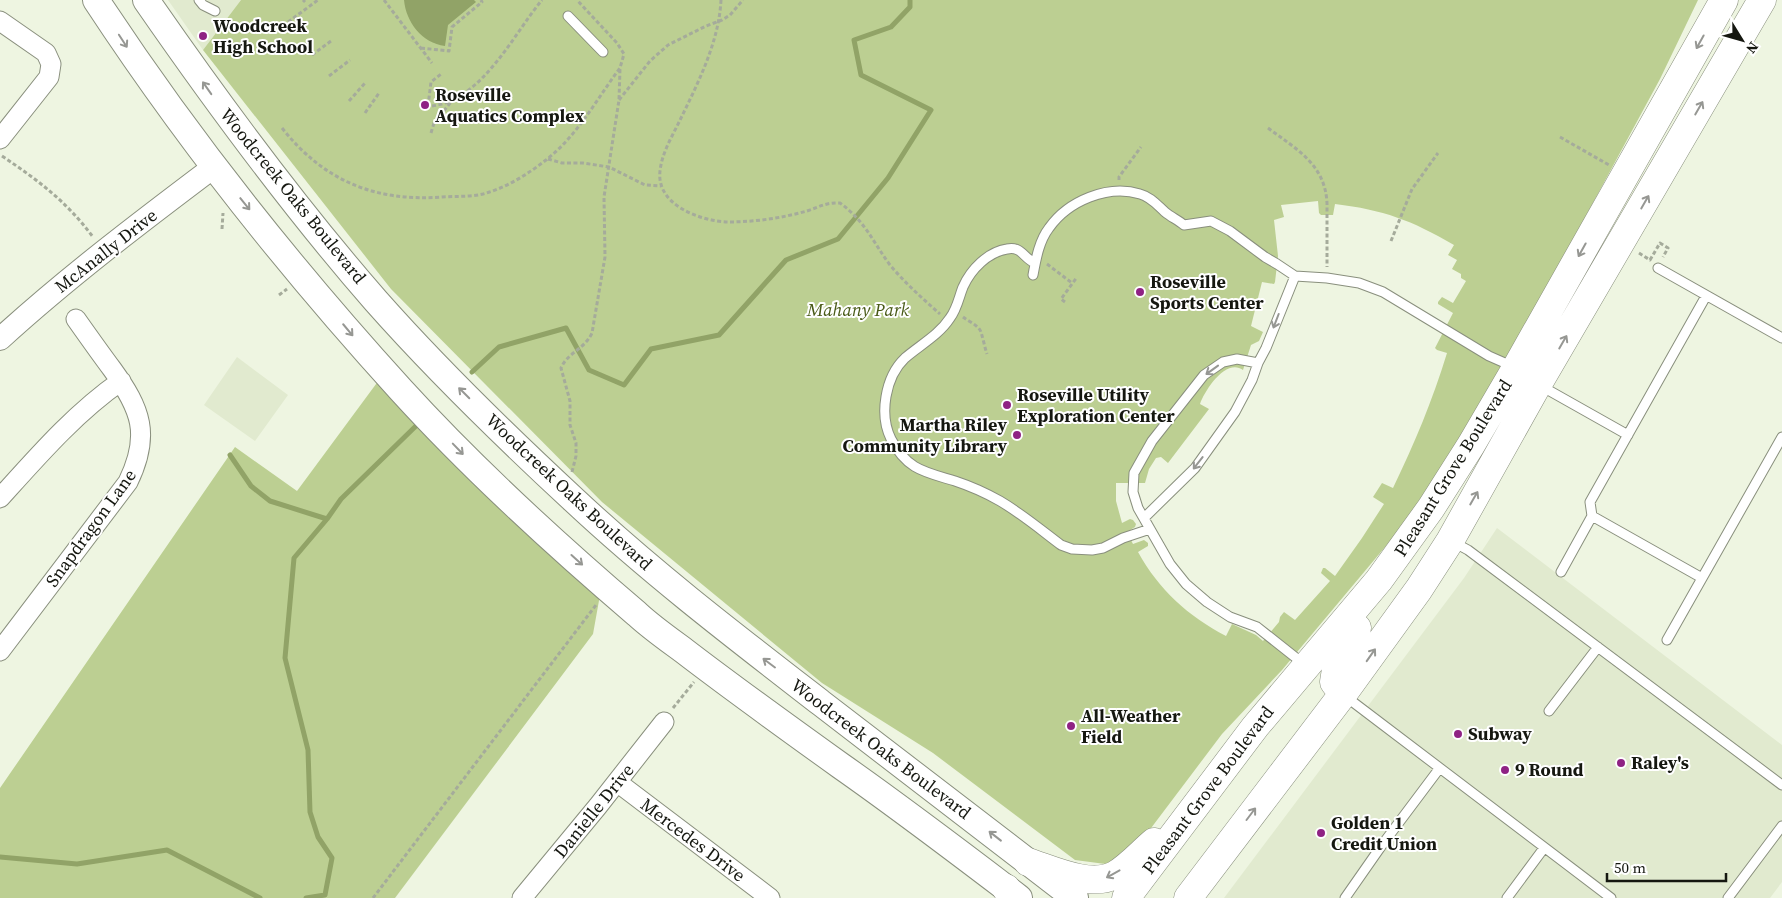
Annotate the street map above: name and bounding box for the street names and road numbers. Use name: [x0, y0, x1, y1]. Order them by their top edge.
street label: Woodcreek Oaks Boulevard: [215, 103, 372, 289]
street label: McAnally Drive: [49, 203, 162, 299]
street label: Pleasant Grove Boulevard: [1388, 374, 1517, 561]
street label: Woodcreek Oaks Boulevard: [481, 408, 658, 576]
street label: Snapdragon Lane: [39, 464, 142, 592]
street label: Woodcreek Oaks Boulevard: [786, 673, 976, 825]
street label: Pleasant Grove Boulevard: [1136, 700, 1279, 879]
street label: Danielle Drive: [548, 758, 639, 863]
street label: Mercedes Drive: [636, 792, 751, 887]

